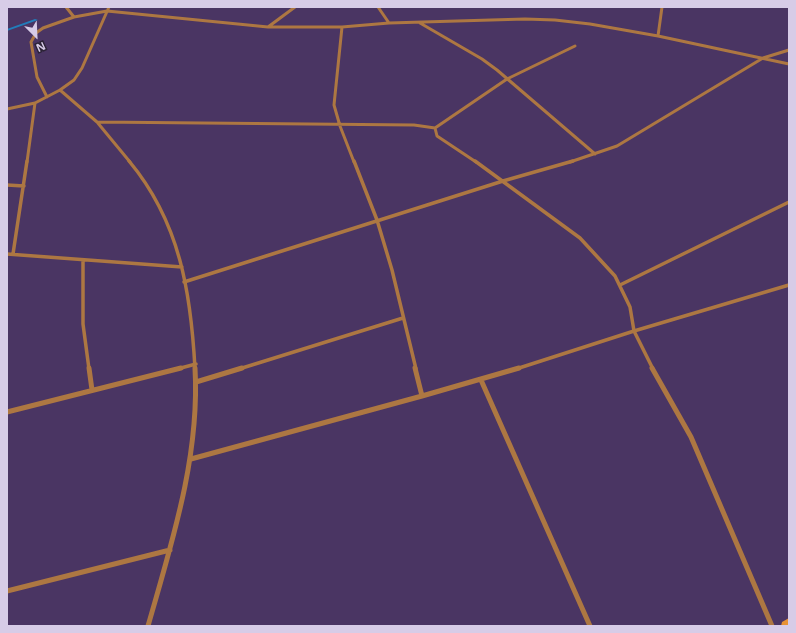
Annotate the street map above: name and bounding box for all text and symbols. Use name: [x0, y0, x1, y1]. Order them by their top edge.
north arrow: [16, 16, 56, 56]
text: N: [34, 39, 48, 56]

